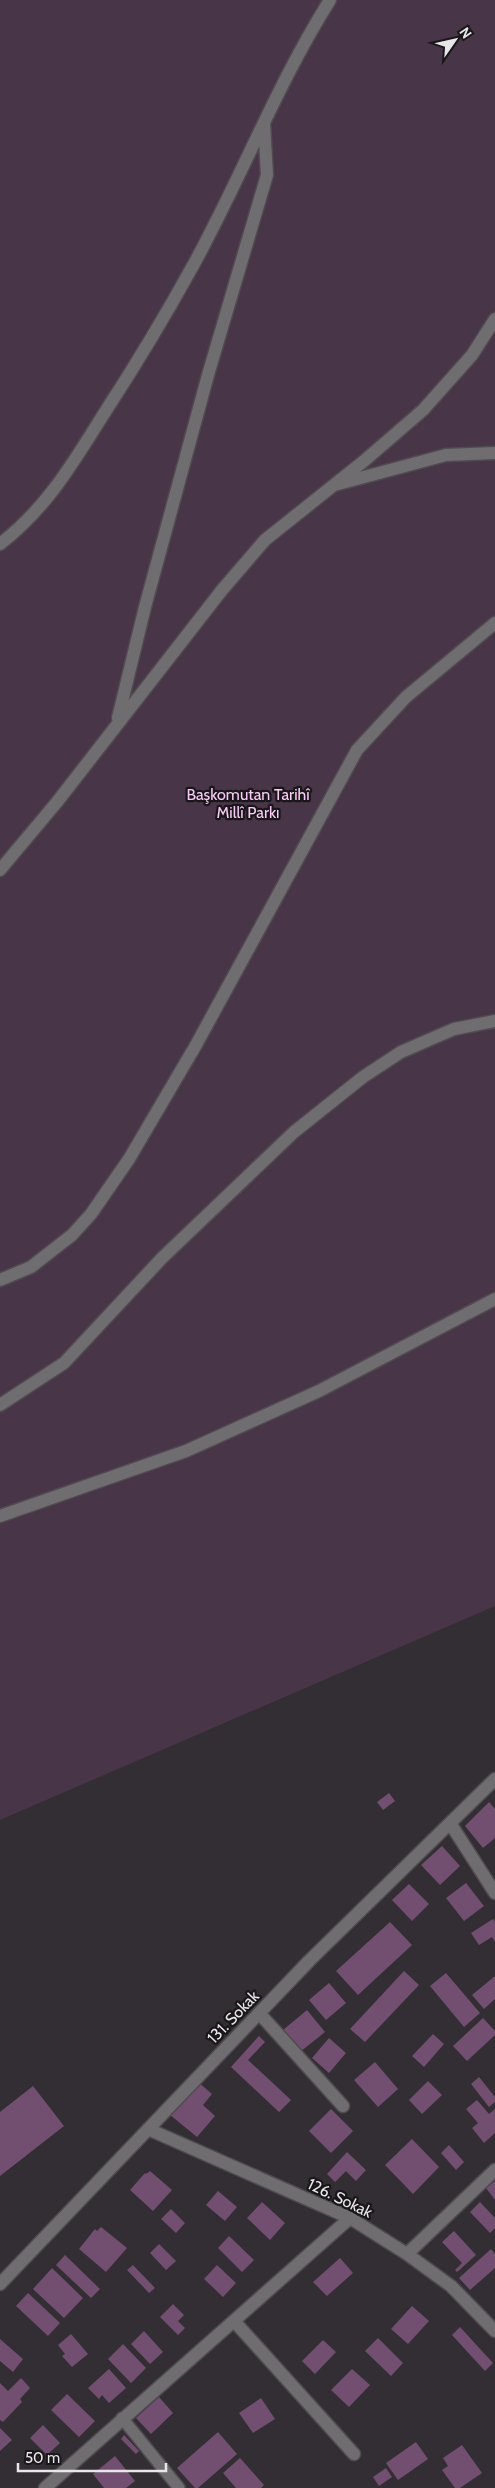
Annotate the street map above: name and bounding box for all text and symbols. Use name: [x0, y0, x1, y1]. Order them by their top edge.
north arrow: [430, 15, 480, 65]
text: N: [456, 24, 476, 42]
park label: Başkomutan Tarihî Millî Parkı: [186, 785, 310, 822]
street label: 131. Sokak: [203, 1986, 263, 2047]
street label: 126. Sokak: [305, 2174, 376, 2222]
scale bar: [18, 2440, 165, 2472]
text: 50 m: [25, 2449, 60, 2467]

